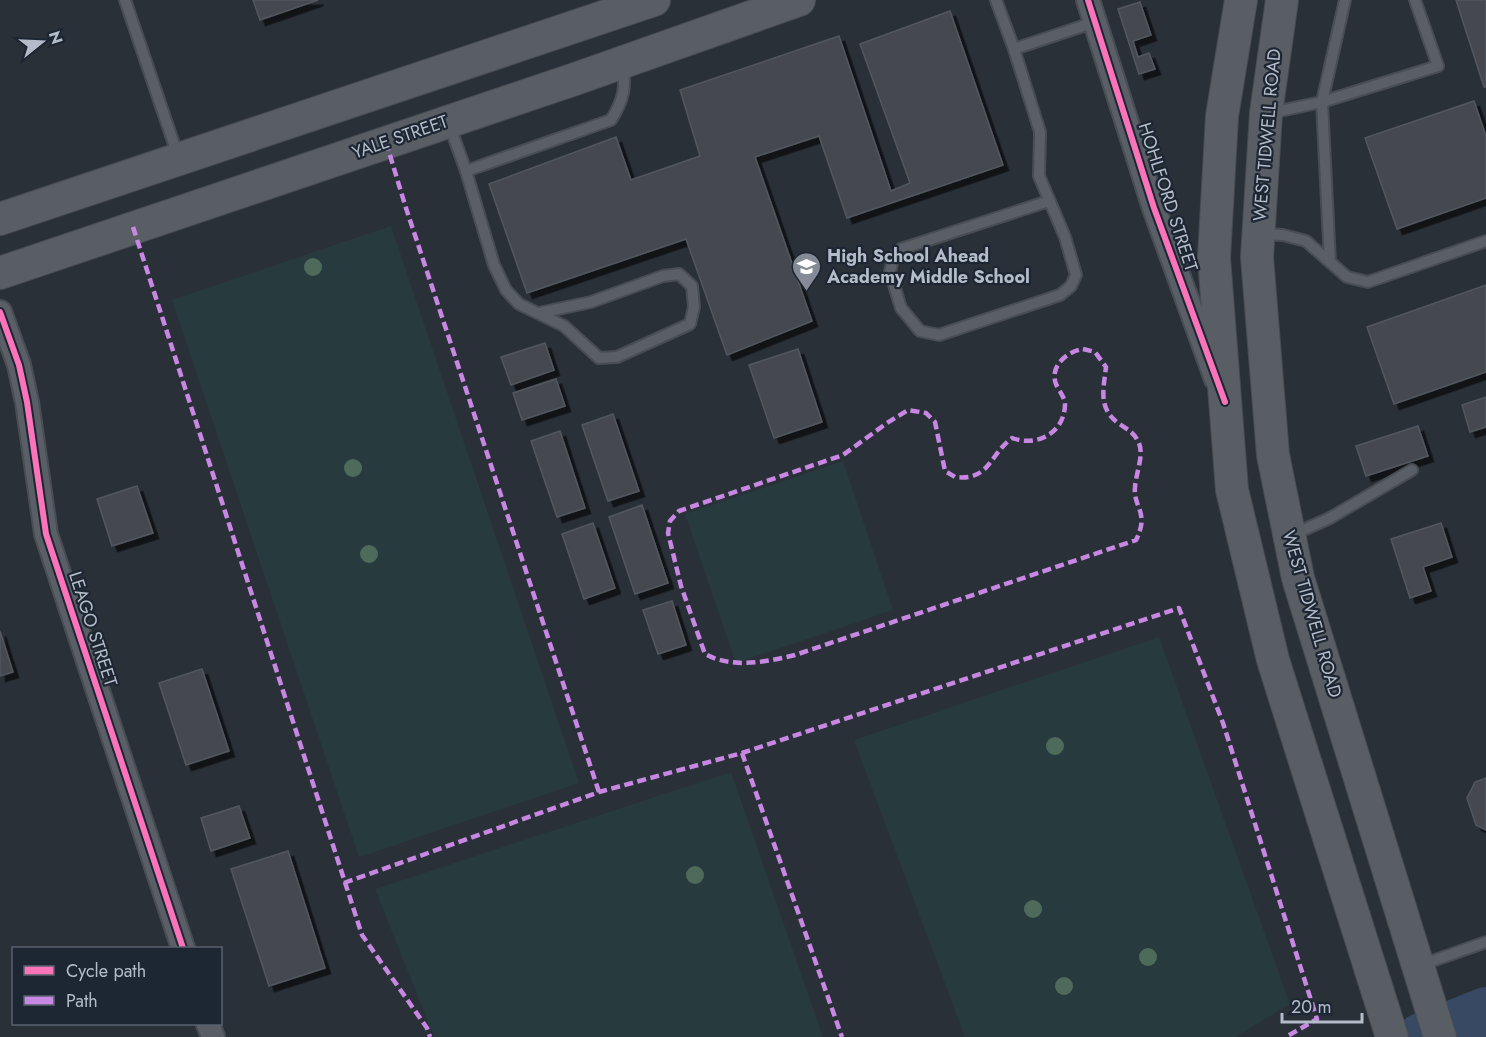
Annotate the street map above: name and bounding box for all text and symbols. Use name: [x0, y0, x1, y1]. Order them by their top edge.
north arrow: [12, 12, 72, 72]
text: N: [43, 28, 69, 47]
street label: WEST TIDWELL ROAD: [1247, 48, 1287, 222]
street label: YALE STREET: [348, 108, 452, 166]
street label: HOHLFORD STREET: [1132, 119, 1205, 276]
place label: High School Ahead Academy Middle School: [826, 243, 1030, 290]
school or university icon: High School Ahead Academy Middle School: [790, 250, 822, 292]
street label: WEST TIDWELL ROAD: [1276, 527, 1348, 701]
street label: LEAGO STREET: [62, 568, 124, 690]
legend: [12, 947, 222, 1025]
text: Cycle path: [66, 958, 146, 984]
scale bar: [1282, 986, 1362, 1024]
text: Path: [66, 988, 98, 1014]
text: 20 m: [1291, 994, 1331, 1020]

